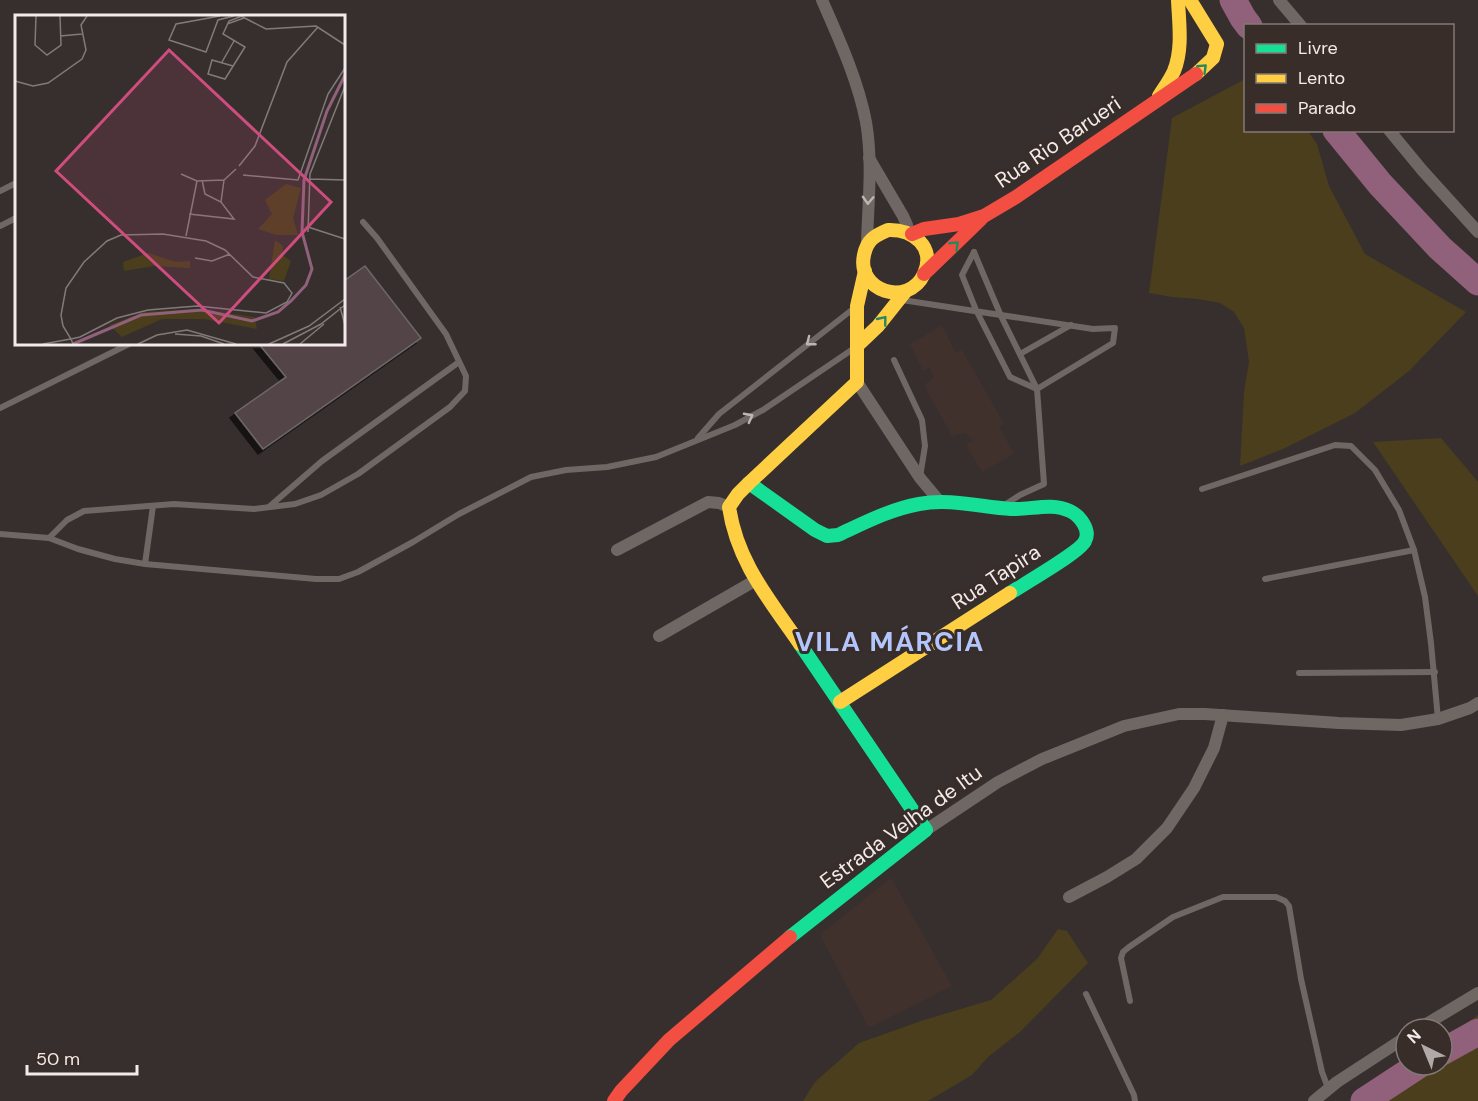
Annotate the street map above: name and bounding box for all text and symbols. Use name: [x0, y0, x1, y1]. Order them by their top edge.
inset map: [15, 15, 345, 345]
legend: [1244, 24, 1454, 132]
text: Livre: [1298, 36, 1338, 60]
one-way arrow: [1195, 64, 1206, 75]
text: Lento: [1298, 66, 1345, 90]
street label: Rua Rio Barueri: [990, 90, 1126, 194]
text: Parado: [1298, 96, 1356, 120]
one-way arrow: [862, 196, 874, 205]
one-way arrow: [947, 242, 958, 253]
one-way arrow: [875, 315, 886, 326]
one-way arrow: [806, 335, 817, 346]
one-way arrow: [743, 413, 753, 424]
street label: Rua Tapira: [946, 538, 1046, 616]
district label: VILA MÁRCIA: [795, 624, 985, 659]
street label: Estrada Velha de Itu: [814, 759, 988, 895]
north arrow: [1394, 1017, 1454, 1077]
text: N: [1403, 1025, 1426, 1048]
scale bar: [27, 1038, 136, 1076]
text: 50 m: [36, 1047, 80, 1071]

